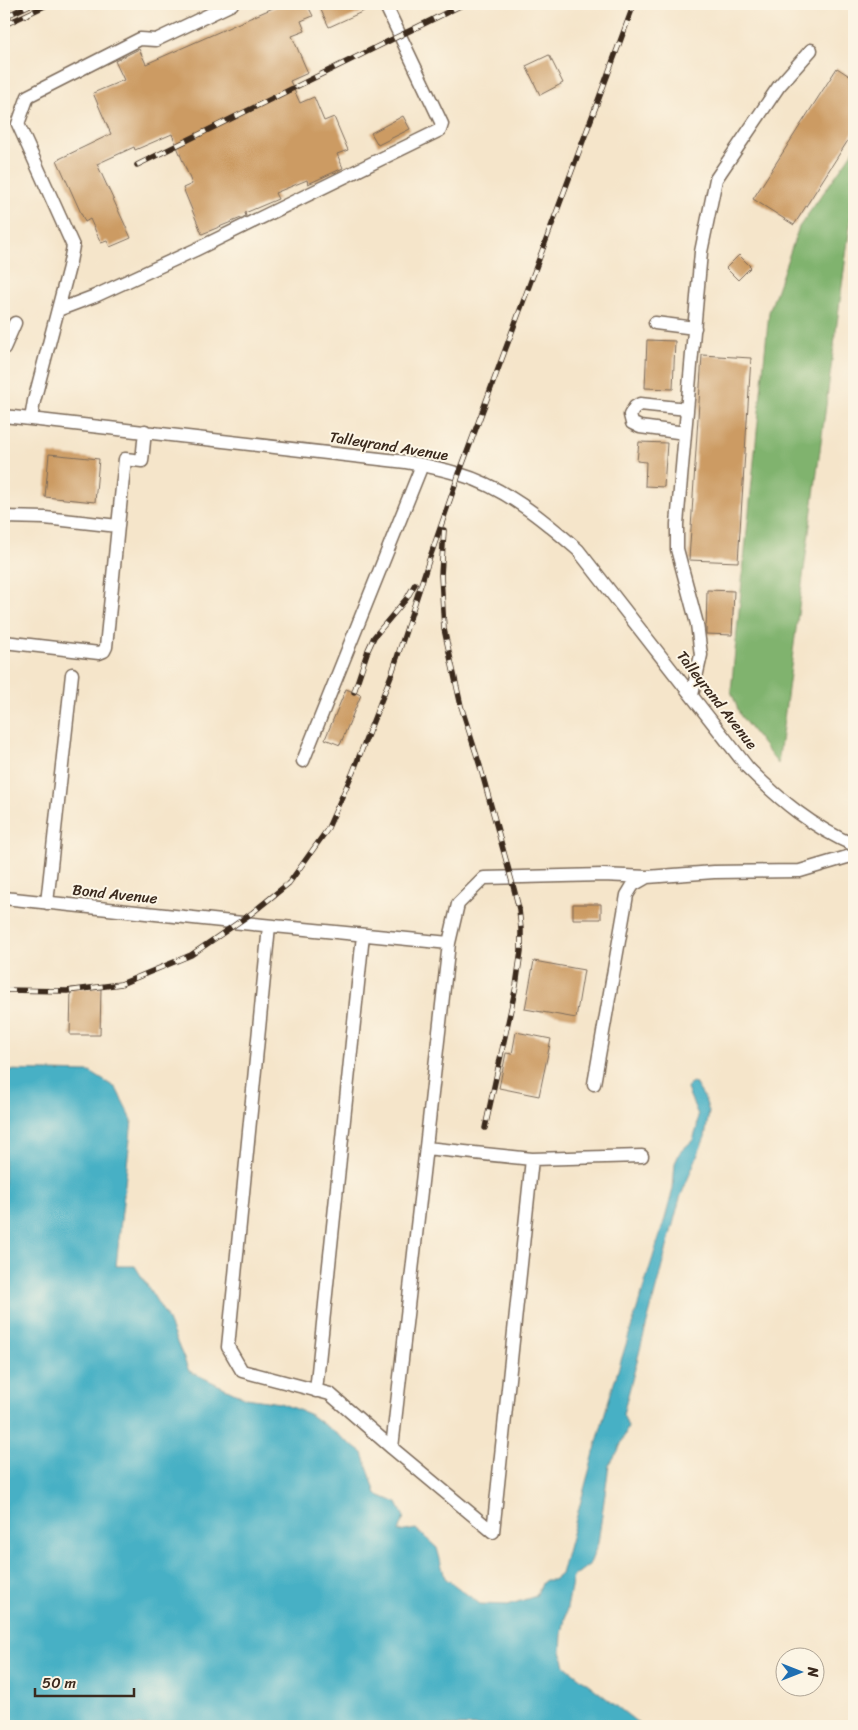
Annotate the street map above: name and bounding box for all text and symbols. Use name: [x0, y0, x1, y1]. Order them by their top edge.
street label: Talleyrand Avenue: [328, 424, 450, 468]
street label: Talleyrand Avenue: [670, 645, 764, 755]
street label: Bond Avenue: [71, 877, 159, 911]
north arrow: [776, 1648, 826, 1698]
scale bar: [35, 1665, 134, 1697]
text: N: [800, 1666, 825, 1677]
text: 50 m: [42, 1670, 77, 1696]

